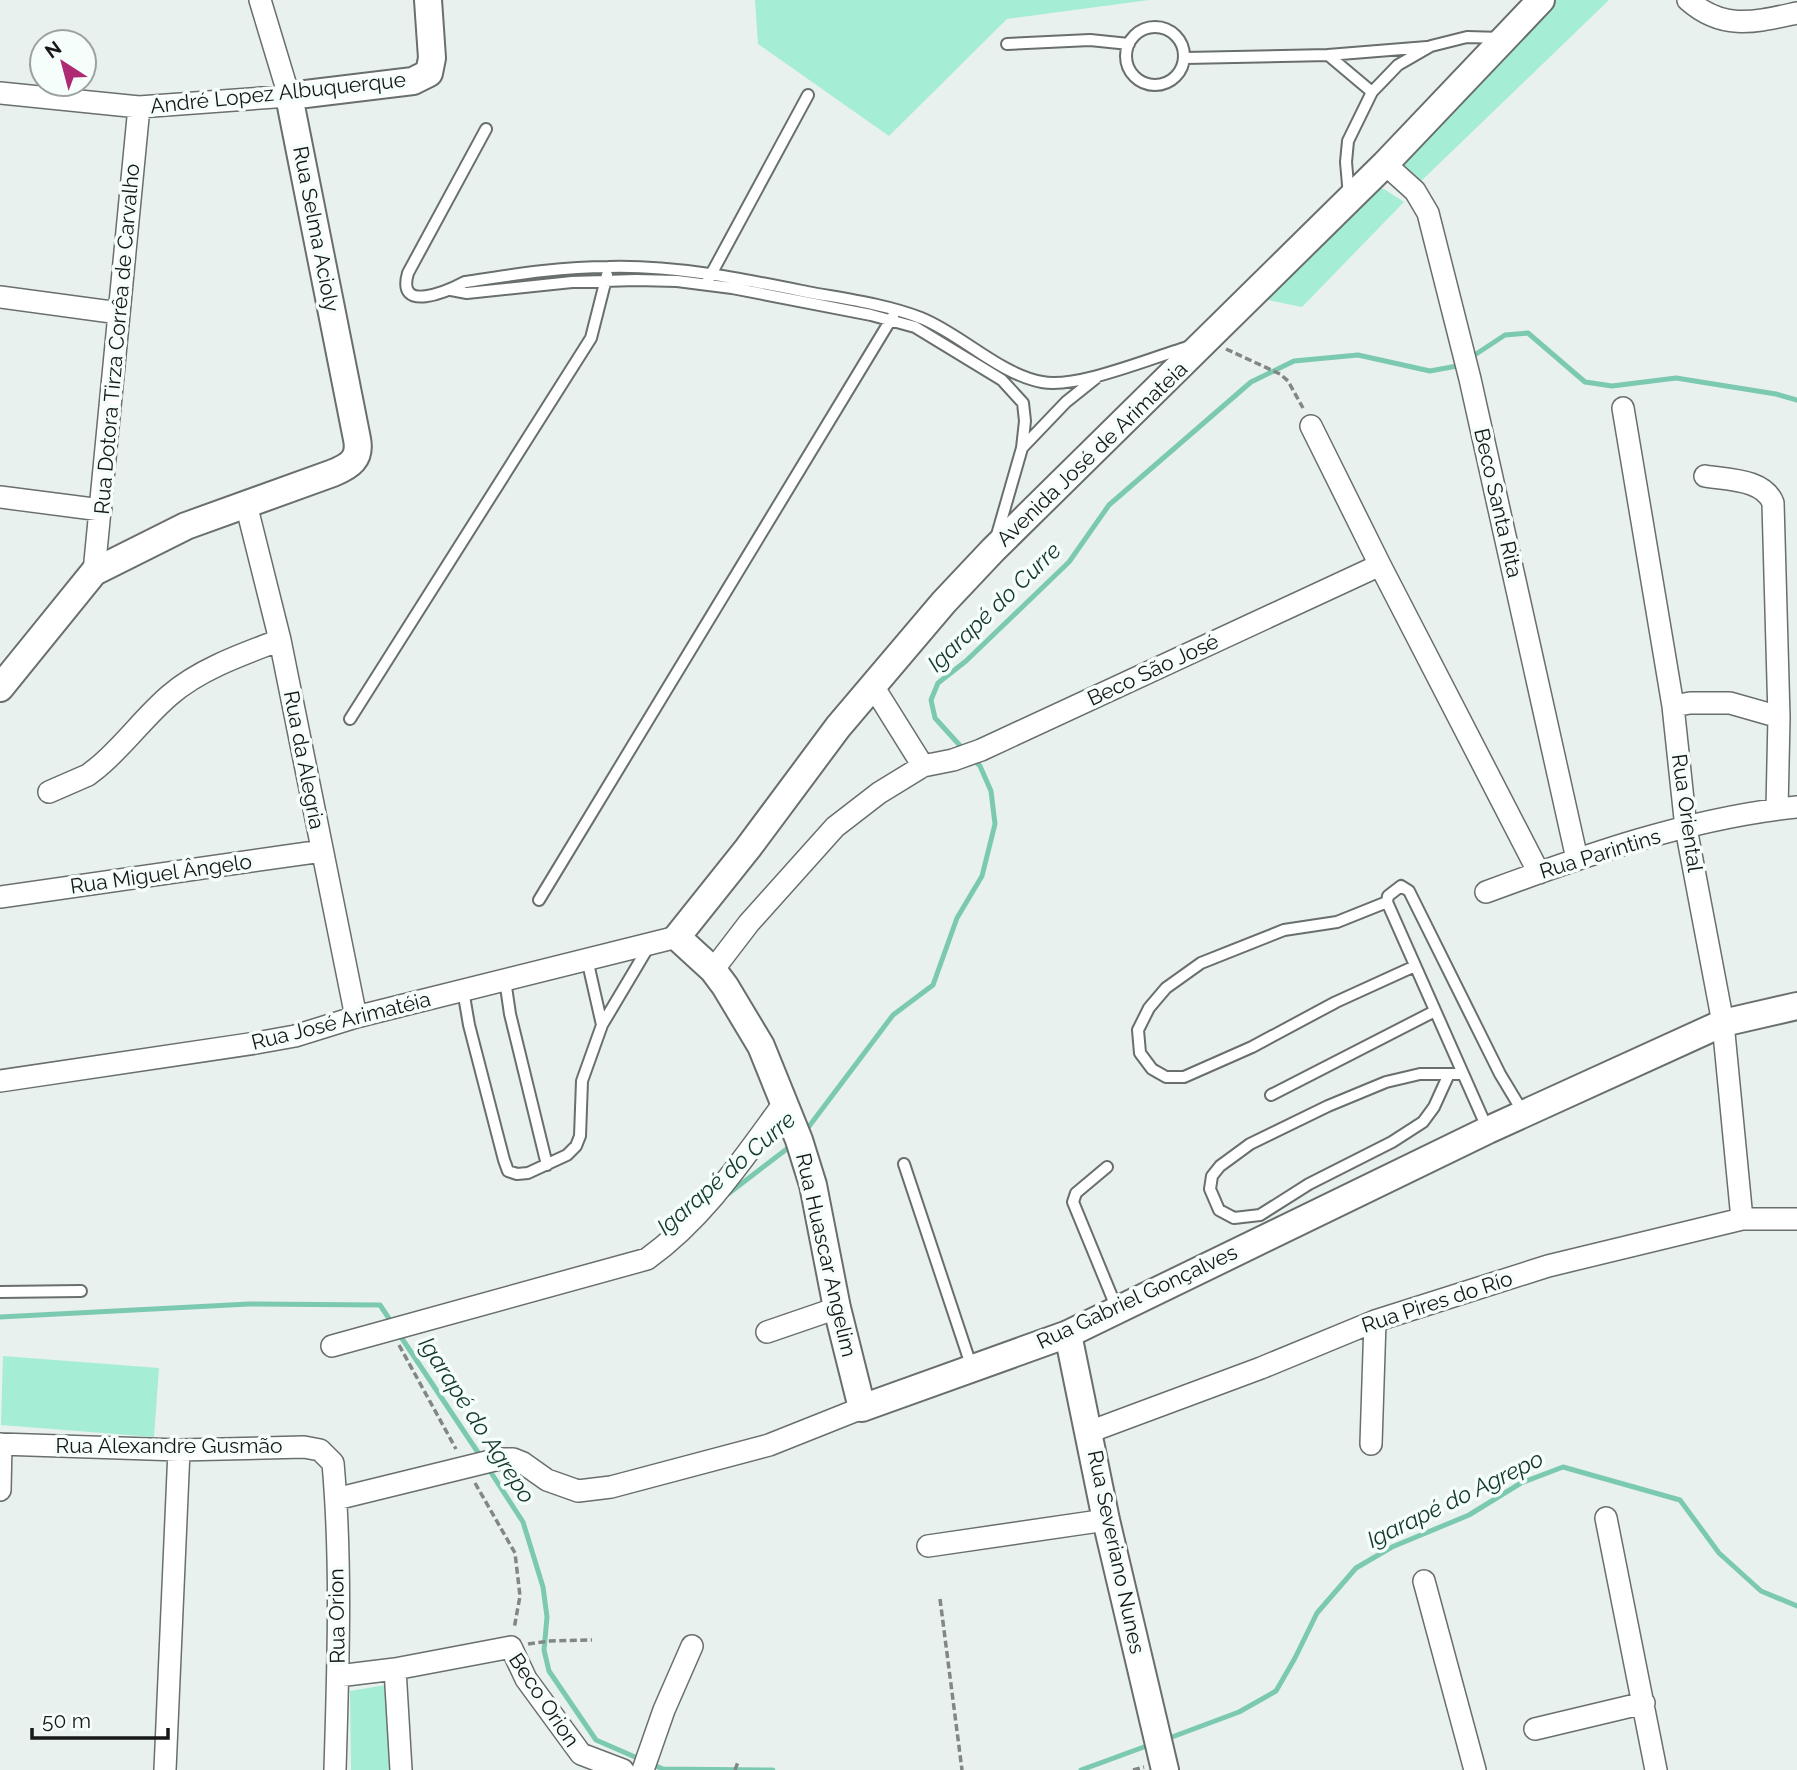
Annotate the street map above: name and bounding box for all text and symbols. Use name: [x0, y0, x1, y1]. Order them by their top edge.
north arrow: [28, 28, 98, 98]
text: N: [41, 36, 65, 62]
street label: André Lopez Albuquerque: [149, 67, 407, 118]
street label: Rua Selma Acioly: [288, 144, 345, 314]
street label: Rua Dotora Tirza Corrêa de Carvalho: [89, 162, 144, 515]
street label: Avenida José de Arimateia: [991, 356, 1192, 551]
street label: Beco Santa Rita: [1469, 426, 1528, 580]
water label: Igarapé do Curre: [922, 536, 1066, 677]
street label: Beco São José: [1083, 628, 1222, 711]
street label: Rua da Alegria: [279, 688, 330, 831]
street label: Rua Oriental: [1667, 752, 1708, 874]
street label: Rua Parintins: [1536, 823, 1663, 884]
street label: Rua Miguel Ângelo: [68, 848, 253, 899]
street label: Rua José Arimatéia: [249, 986, 433, 1055]
water label: Igarapé do Curre: [651, 1105, 800, 1240]
street label: Rua Huascar Angelim: [791, 1151, 862, 1359]
street label: Rua Gabriel Gonçalves: [1033, 1239, 1241, 1354]
street label: Rua Pires do Río: [1358, 1265, 1515, 1338]
water label: Igarapé do Agrepo: [414, 1332, 541, 1508]
street label: Rua Alexandre Gusmão: [56, 1433, 282, 1458]
water label: Igarapé do Agrepo: [1362, 1444, 1547, 1553]
street label: Rua Severiano Nunes: [1083, 1448, 1150, 1656]
street label: Rua Orion: [323, 1568, 350, 1664]
street label: Beco Orion: [504, 1648, 585, 1751]
scale bar: [32, 1696, 168, 1740]
text: 50 m: [42, 1708, 91, 1733]

